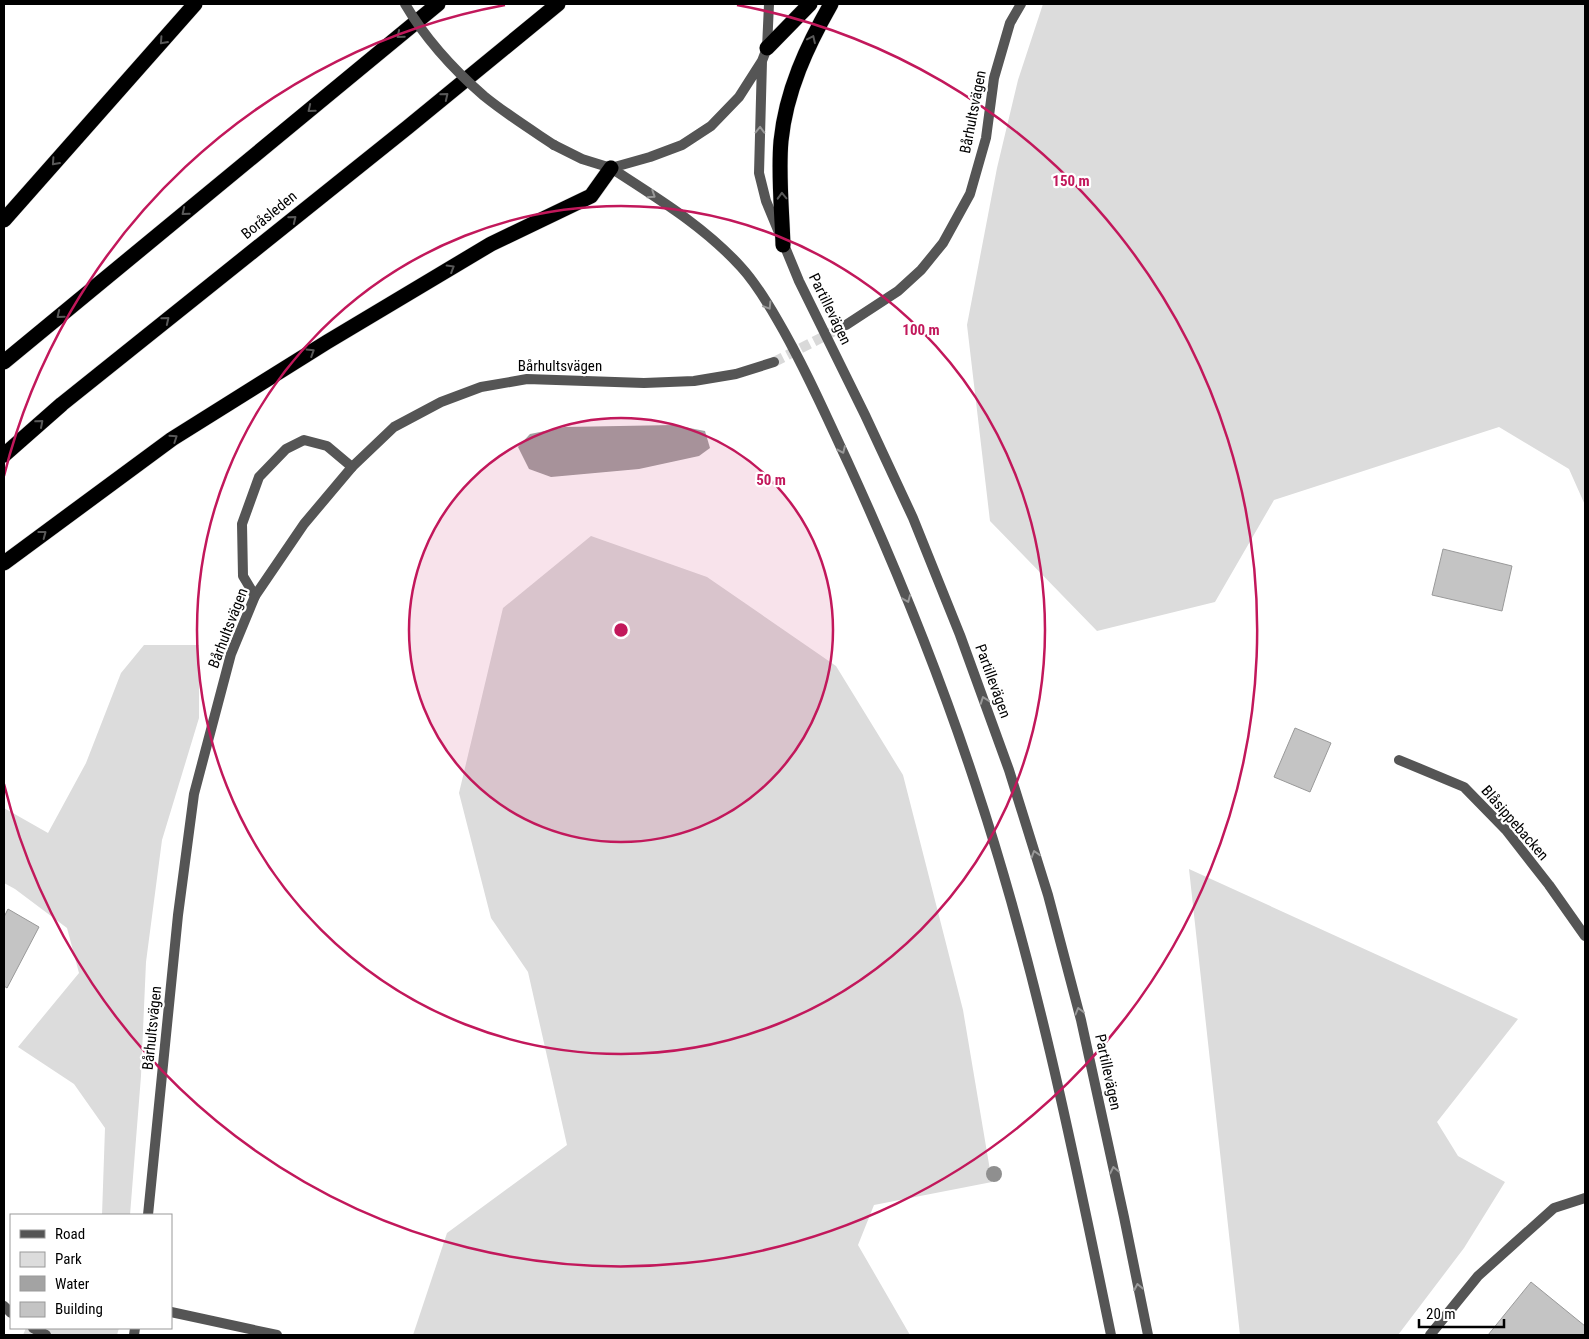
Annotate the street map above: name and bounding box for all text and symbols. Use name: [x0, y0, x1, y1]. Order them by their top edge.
one-way arrow: [397, 30, 406, 39]
one-way arrow: [160, 35, 169, 44]
one-way arrow: [806, 35, 816, 44]
street label: Bårhultsvägen: [956, 69, 990, 155]
one-way arrow: [440, 92, 449, 101]
one-way arrow: [308, 104, 317, 112]
one-way arrow: [755, 126, 766, 134]
one-way arrow: [52, 157, 61, 166]
text: 150 m: [1052, 172, 1090, 190]
street label: Boråsleden: [238, 187, 300, 243]
one-way arrow: [646, 189, 656, 198]
one-way arrow: [776, 192, 787, 200]
one-way arrow: [182, 207, 191, 216]
one-way arrow: [287, 216, 296, 224]
one-way arrow: [445, 265, 454, 275]
street label: Partillevägen: [805, 270, 855, 348]
one-way arrow: [762, 300, 772, 309]
one-way arrow: [57, 310, 66, 318]
one-way arrow: [161, 317, 170, 326]
text: 100 m: [902, 321, 940, 339]
one-way arrow: [306, 348, 315, 358]
street label: Bårhultsvägen: [518, 357, 602, 375]
one-way arrow: [35, 420, 44, 429]
one-way arrow: [168, 435, 177, 444]
one-way arrow: [836, 445, 846, 454]
text: 50 m: [756, 471, 786, 489]
one-way arrow: [37, 532, 46, 540]
street label: Bårhultsvägen: [204, 585, 252, 671]
one-way arrow: [900, 594, 911, 603]
centre of rings: [612, 621, 630, 639]
street label: Partillevägen: [971, 642, 1015, 720]
one-way arrow: [980, 697, 990, 705]
street label: Blåsippebacken: [1478, 782, 1552, 864]
one-way arrow: [1031, 851, 1041, 859]
street label: Bårhultsvägen: [139, 985, 165, 1071]
one-way arrow: [1074, 1008, 1084, 1016]
street label: Partillevägen: [1091, 1032, 1125, 1112]
one-way arrow: [1109, 1165, 1119, 1174]
legend: [10, 1214, 172, 1329]
text: Road: [55, 1225, 85, 1243]
text: Park: [55, 1250, 82, 1268]
text: Water: [55, 1275, 90, 1293]
one-way arrow: [1133, 1283, 1144, 1292]
scale bar: [1419, 1296, 1504, 1328]
text: Building: [55, 1300, 103, 1318]
text: 20 m: [1426, 1305, 1456, 1323]

